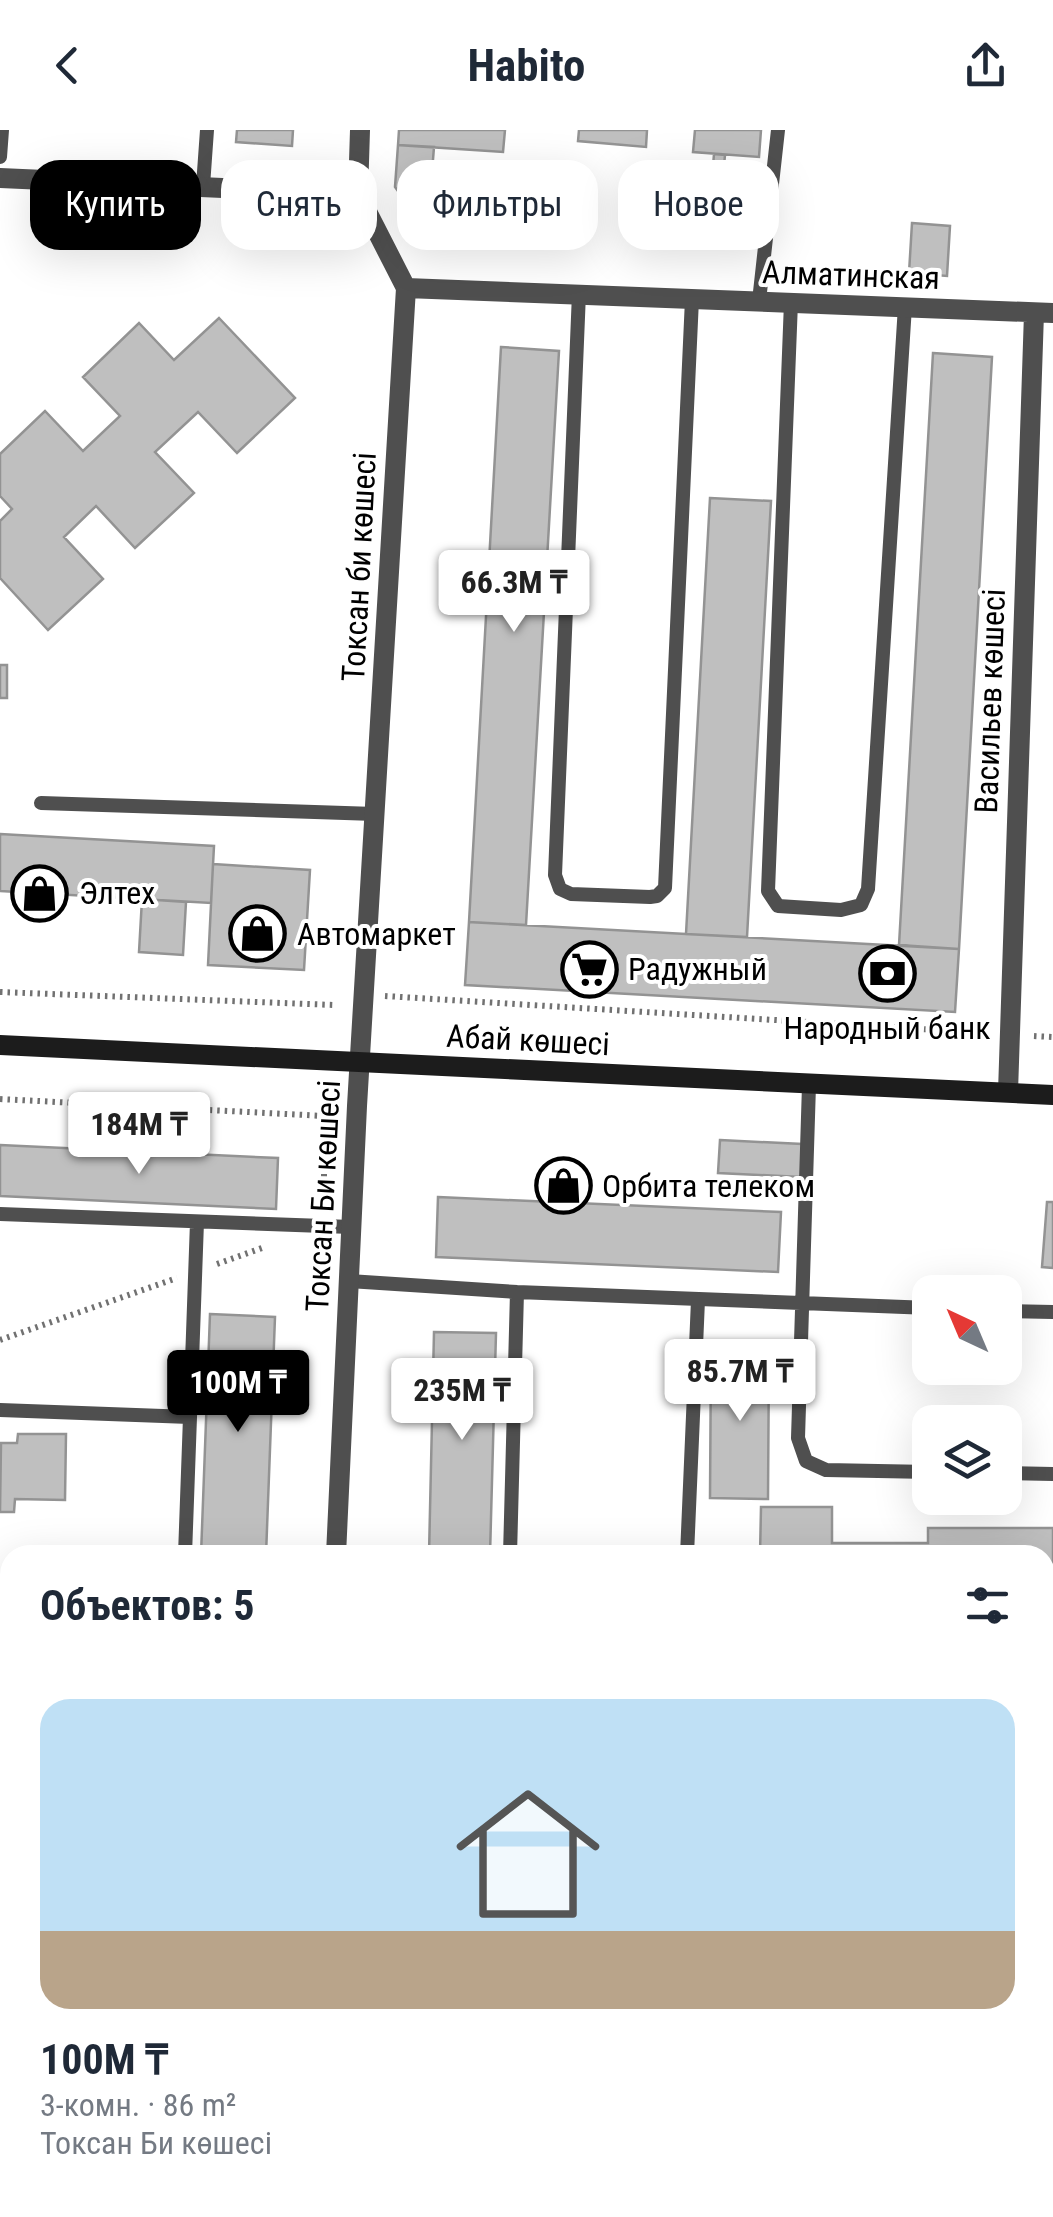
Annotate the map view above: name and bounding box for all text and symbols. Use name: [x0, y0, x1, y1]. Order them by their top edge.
icon: back: [40, 38, 95, 93]
icon: share: [958, 38, 1013, 93]
text: Habito: [468, 39, 585, 92]
chip: Купить: [30, 160, 201, 250]
chip: Снять: [221, 160, 377, 250]
chip: Фильтры: [397, 160, 598, 250]
chip: Новое: [618, 160, 779, 250]
street label: Алматинская: [761, 253, 941, 297]
street label: Токсан би көшесі: [334, 451, 384, 683]
pin: 66.3M ₸: [422, 550, 606, 635]
text: 66.3M ₸: [461, 563, 567, 601]
street label: Васильев көшесі: [967, 588, 1013, 814]
shop icon: Элтех: [10, 863, 70, 923]
place label: Элтех: [79, 874, 155, 912]
shop icon: Автомаркет: [228, 904, 288, 964]
place label: Автомаркет: [297, 915, 456, 953]
supermarket icon: Радужный: [559, 939, 619, 999]
bank icon: Народный банк: [857, 944, 917, 1004]
place label: Радужный: [628, 950, 767, 988]
place label: Народный банк: [783, 1009, 991, 1047]
street label: Абай көшесі: [445, 1017, 611, 1063]
street label: Токсан Би көшесі: [298, 1079, 348, 1313]
pin: 184M ₸: [58, 1092, 220, 1177]
text: 184M ₸: [90, 1105, 188, 1143]
shop icon: Орбита телеком: [533, 1156, 593, 1216]
place label: Орбита телеком: [602, 1167, 815, 1205]
north arrow: [912, 1275, 1022, 1385]
map controls: [912, 1275, 1022, 1515]
pin: 85.7M ₸: [648, 1339, 832, 1424]
pin: 100M ₸: [157, 1350, 319, 1435]
text: 85.7M ₸: [687, 1352, 793, 1390]
pin: 235M ₸: [381, 1358, 543, 1443]
text: 100M ₸: [189, 1363, 287, 1401]
text: 235M ₸: [413, 1371, 511, 1409]
button: layers: [912, 1405, 1022, 1515]
icon: filters: [960, 1578, 1015, 1633]
text: Объектов: 5: [40, 1581, 254, 1630]
icon: home: [438, 1764, 618, 1944]
text: 100M ₸: [40, 2035, 168, 2084]
text: 3-комн. · 86 m²: [40, 2086, 236, 2124]
text: Токсан Би көшесі: [40, 2124, 272, 2162]

